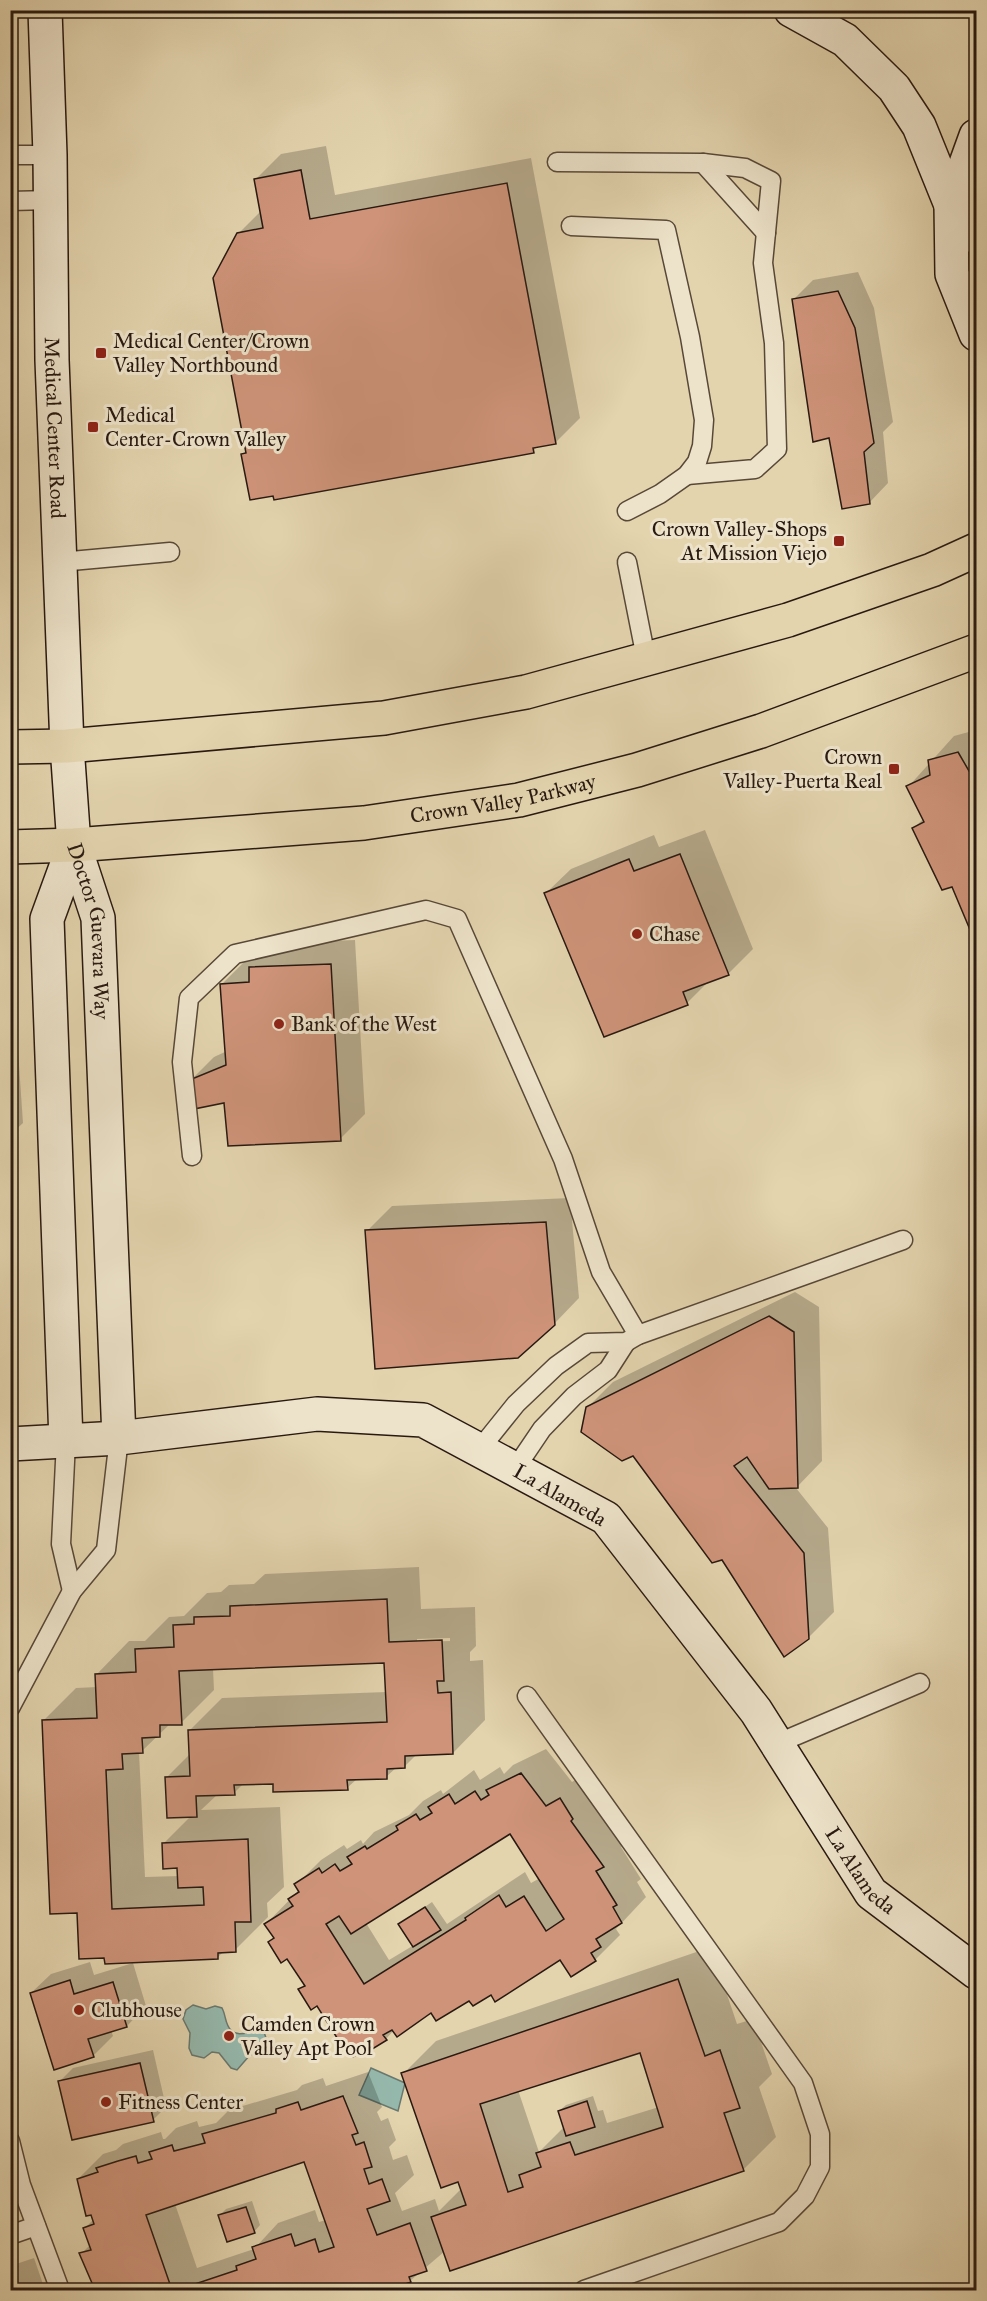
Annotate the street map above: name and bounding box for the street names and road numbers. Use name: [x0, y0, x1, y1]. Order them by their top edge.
street label: Medical Center Road: [39, 337, 71, 520]
street label: Crown Valley Parkway: [408, 768, 600, 829]
street label: Doctor Guevara Way: [61, 840, 115, 1021]
street label: La Alameda: [509, 1458, 611, 1532]
street label: La Alameda: [820, 1822, 901, 1920]

